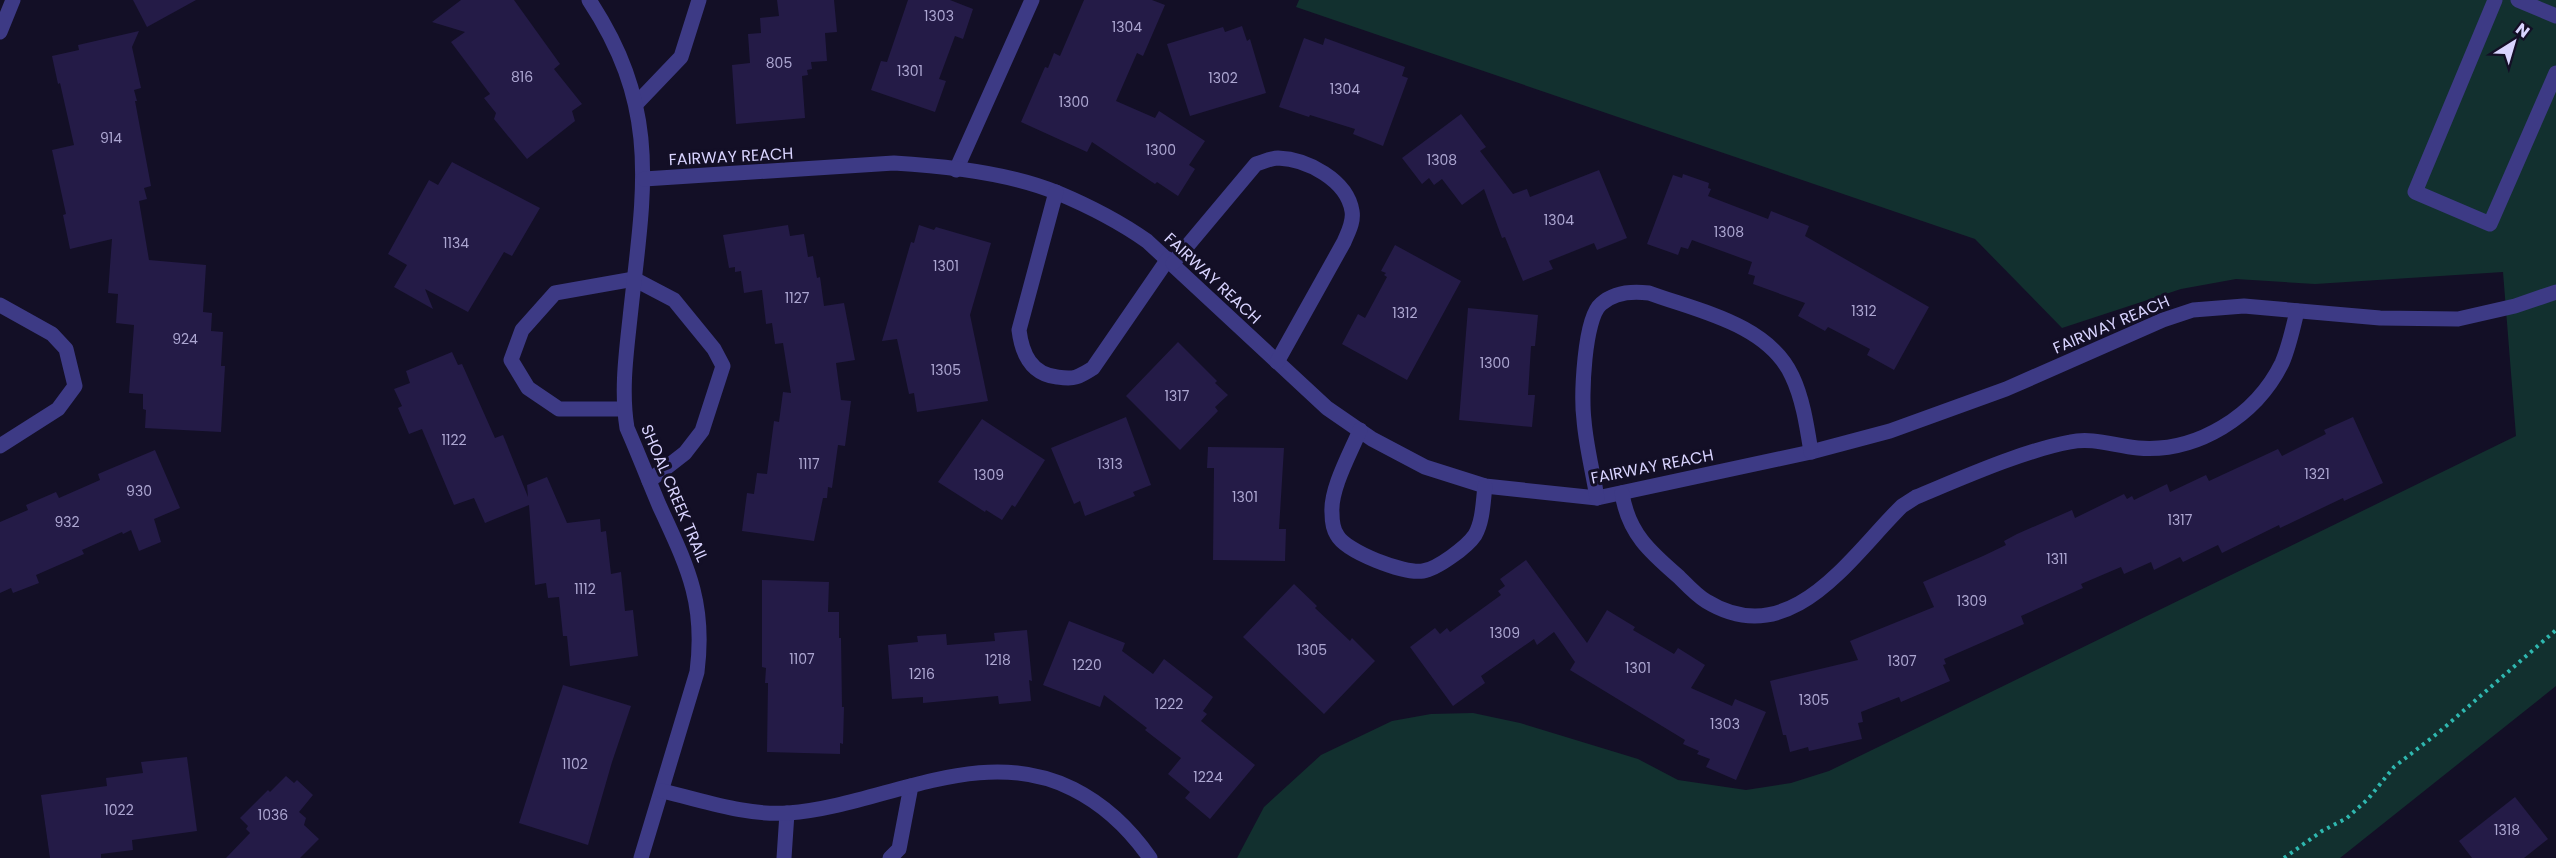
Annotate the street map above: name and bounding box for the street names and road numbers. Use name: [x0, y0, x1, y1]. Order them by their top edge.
street label: FAIRWAY REACH: [668, 142, 794, 171]
street label: FAIRWAY REACH: [1159, 227, 1266, 329]
street label: FAIRWAY REACH: [2049, 290, 2173, 359]
street label: SHOAL CREEK TRAIL: [635, 421, 714, 566]
street label: FAIRWAY REACH: [1589, 443, 1715, 490]

